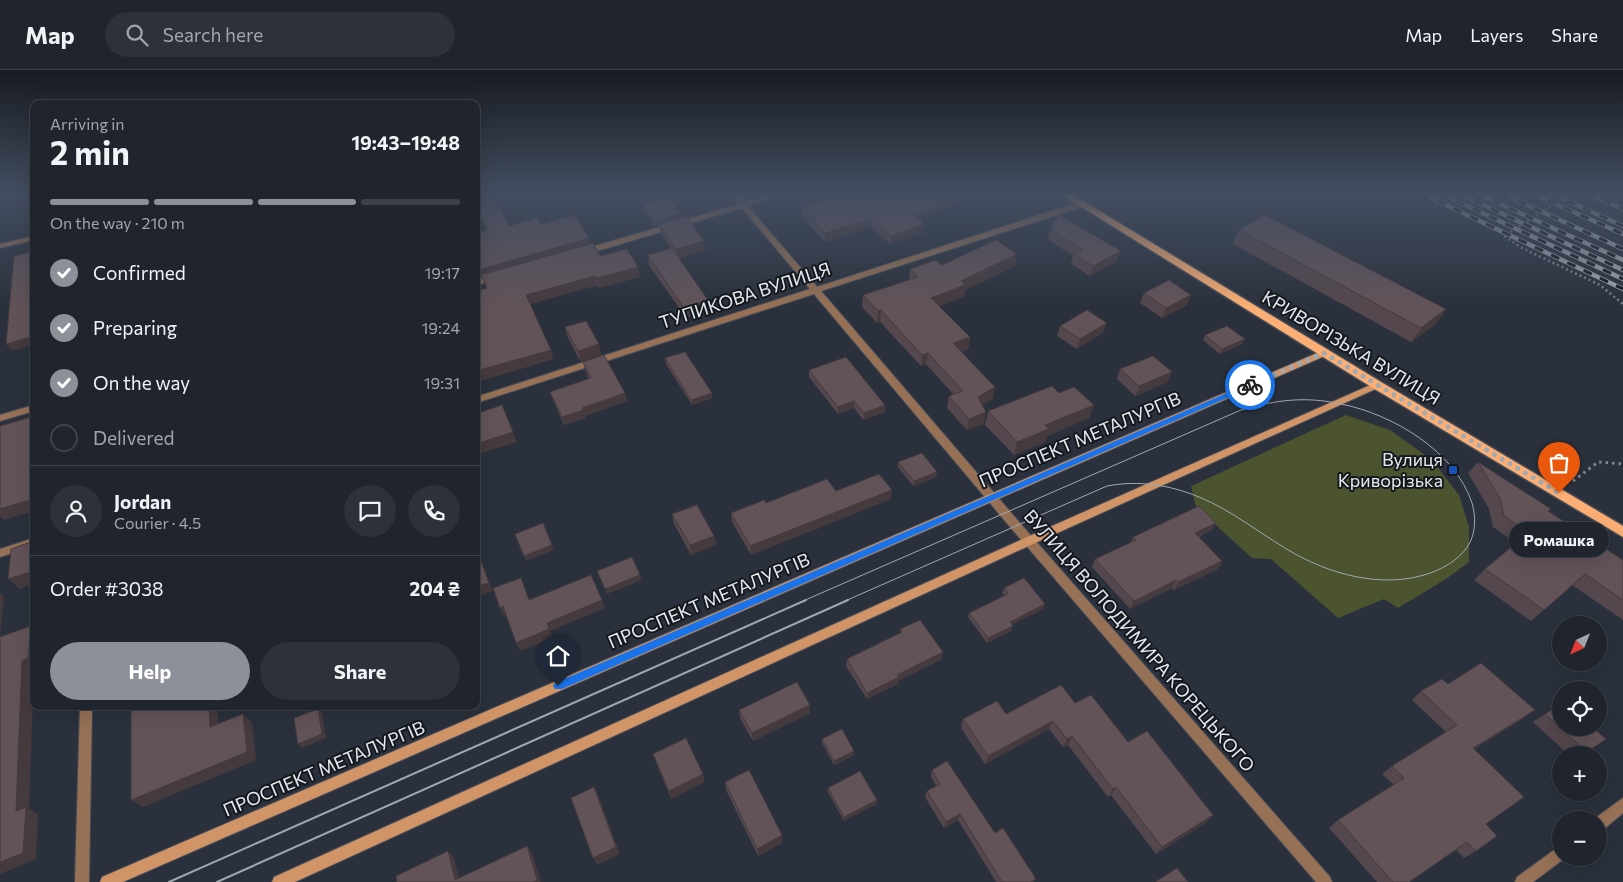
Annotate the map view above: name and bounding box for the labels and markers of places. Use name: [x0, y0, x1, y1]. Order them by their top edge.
pin: [1538, 442, 1580, 493]
place label: Вулиця Криворізька: [1338, 448, 1443, 491]
marker: Вулиця Криворізька: [1447, 464, 1459, 476]
callout: Ромашка: [1509, 523, 1609, 558]
pin: [537, 635, 579, 686]

